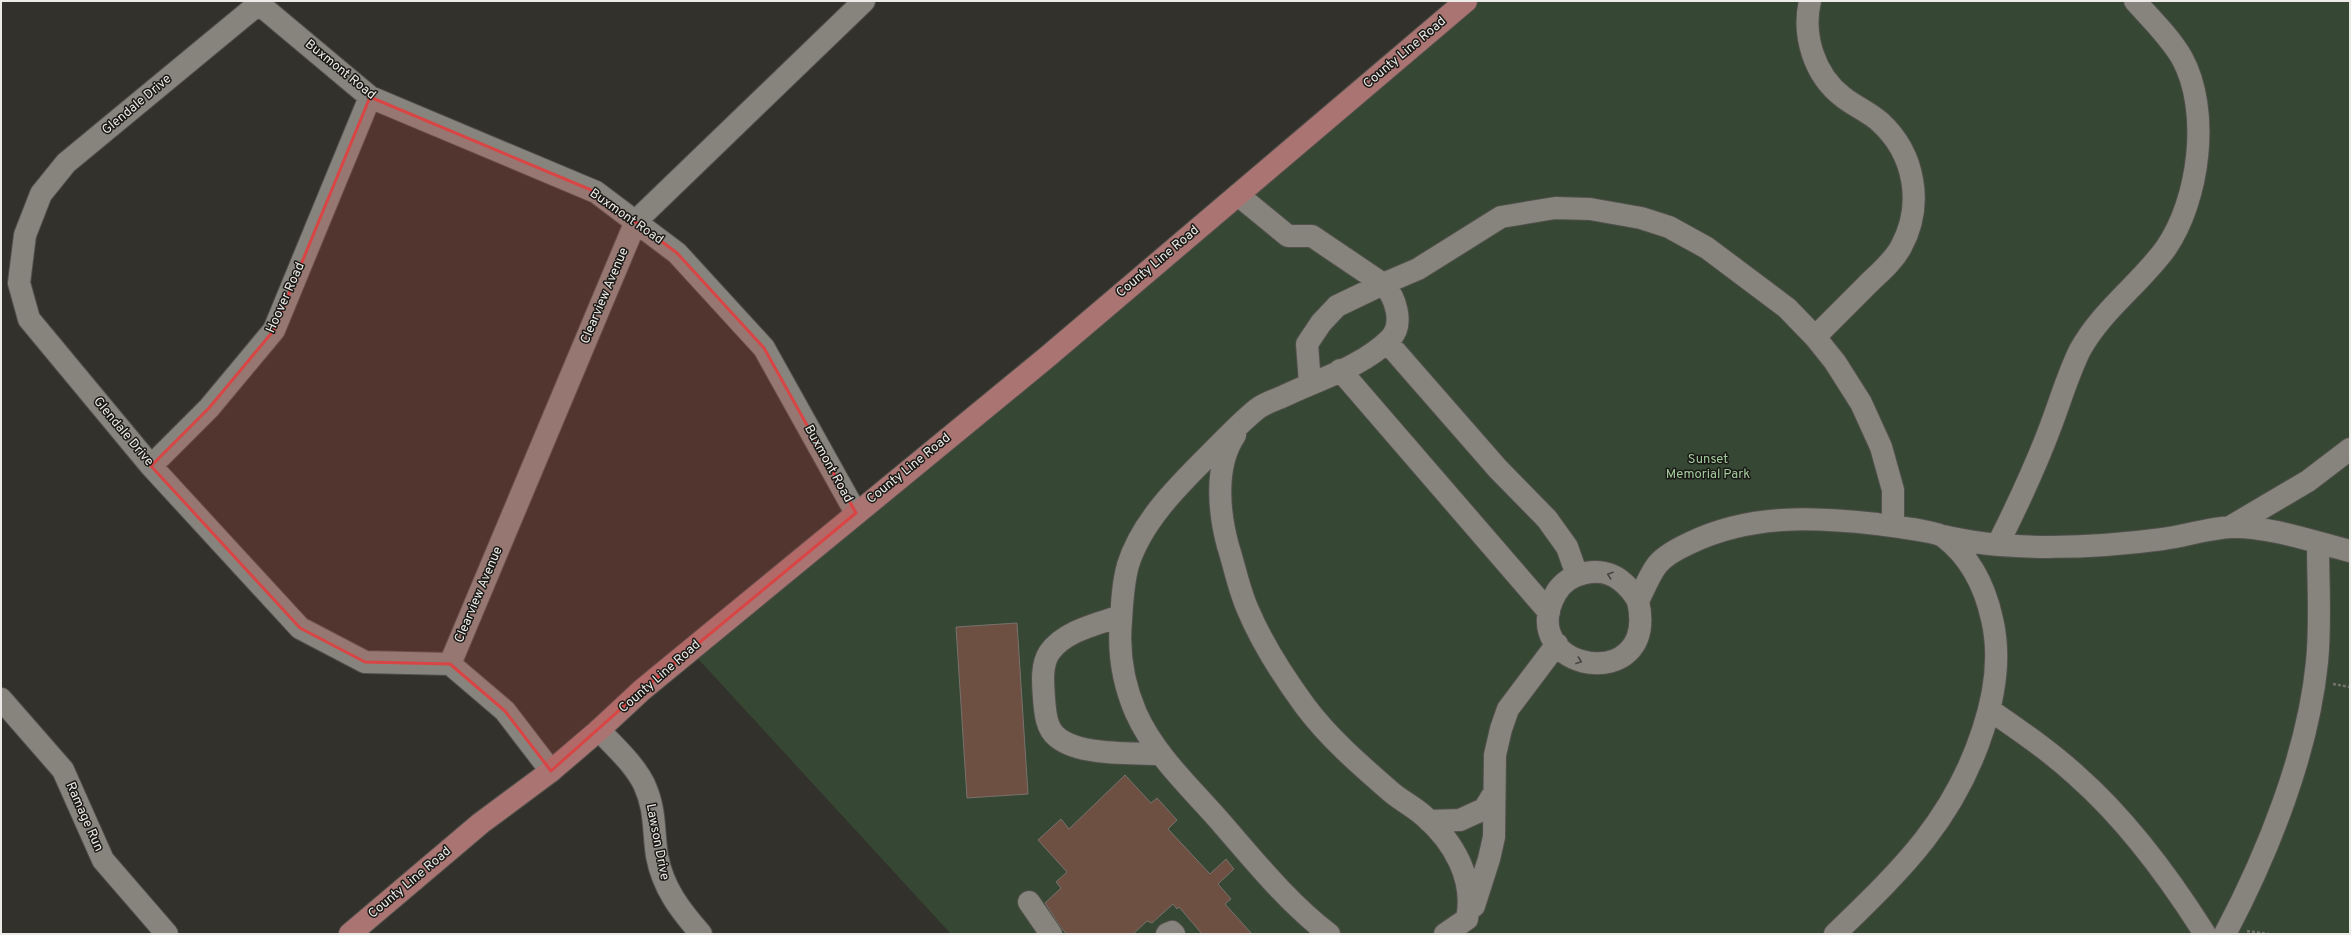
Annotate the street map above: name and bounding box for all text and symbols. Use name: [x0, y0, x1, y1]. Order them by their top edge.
street label: County Line Road: [1360, 14, 1450, 92]
street label: Buxmont Road: [301, 37, 379, 103]
street label: Glendale Drive: [99, 71, 175, 139]
street label: Buxmont Road: [586, 186, 666, 248]
street label: County Line Road: [1113, 223, 1203, 301]
street label: Clearview Avenue: [578, 245, 632, 347]
street label: Hoover Road: [263, 260, 309, 336]
street label: Glendale Drive: [89, 394, 157, 470]
street label: Buxmont Road: [800, 422, 856, 506]
street label: County Line Road: [864, 430, 954, 508]
park label: Sunset Memorial Park: [1666, 452, 1750, 483]
street label: Clearview Avenue: [452, 544, 506, 646]
one-way arrow: [1606, 572, 1613, 580]
street label: County Line Road: [616, 637, 704, 717]
one-way arrow: [1576, 656, 1583, 664]
street label: Ramage Run: [62, 780, 106, 854]
street label: Lawson Drive: [642, 802, 672, 882]
street label: County Line Road: [365, 844, 455, 922]

